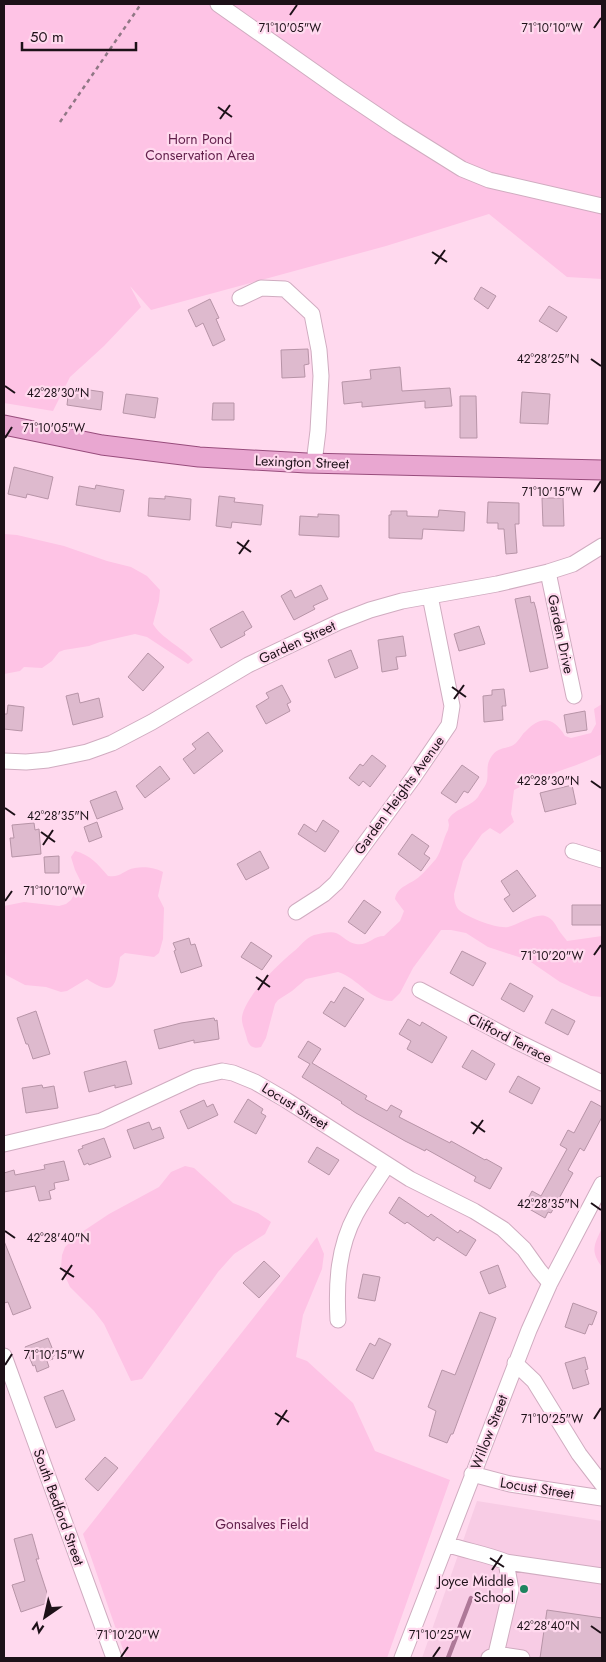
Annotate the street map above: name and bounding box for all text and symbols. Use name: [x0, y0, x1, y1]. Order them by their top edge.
text: 71°10'05"W: [259, 19, 321, 37]
text: 71°10'10"W: [521, 19, 583, 37]
scale bar: [22, 20, 136, 52]
text: 50 m: [30, 26, 64, 48]
park label: Horn Pond Conservation Area: [145, 129, 255, 165]
text: 42°28'25"N: [517, 350, 579, 368]
text: 42°28'30"N: [27, 384, 89, 402]
text: 71°10'05"W: [23, 419, 85, 437]
street label: Lexington Street: [255, 450, 350, 474]
text: 71°10'15"W: [522, 483, 582, 501]
street label: Garden Drive: [543, 593, 579, 675]
street label: Garden Street: [255, 615, 339, 669]
street label: Garden Heights Avenue: [349, 732, 449, 858]
text: 42°28'30"N: [517, 772, 579, 790]
text: 42°28'35"N: [27, 807, 89, 825]
text: 71°10'10"W: [23, 882, 85, 900]
text: 71°10'20"W: [521, 947, 583, 965]
street label: Clifford Terrace: [465, 1008, 555, 1068]
street label: Locust Street: [258, 1078, 332, 1135]
text: 42°28'35"N: [517, 1195, 579, 1213]
text: 42°28'40"N: [26, 1229, 90, 1247]
text: 71°10'15"W: [24, 1346, 84, 1364]
street label: Willow Street: [466, 1391, 513, 1472]
text: 71°10'25"W: [521, 1410, 583, 1428]
street label: South Bedford Street: [29, 1446, 90, 1569]
street label: Locust Street: [499, 1472, 576, 1504]
park label: Gonsalves Field: [215, 1514, 309, 1534]
place label: Joyce Middle School: [436, 1571, 514, 1607]
marker: Joyce Middle School: [518, 1583, 530, 1595]
north arrow: [20, 1592, 70, 1642]
text: N: [28, 1616, 48, 1639]
text: 42°28'40"N: [516, 1617, 580, 1635]
text: 71°10'20"W: [97, 1626, 159, 1644]
text: 71°10'25"W: [409, 1626, 471, 1644]

